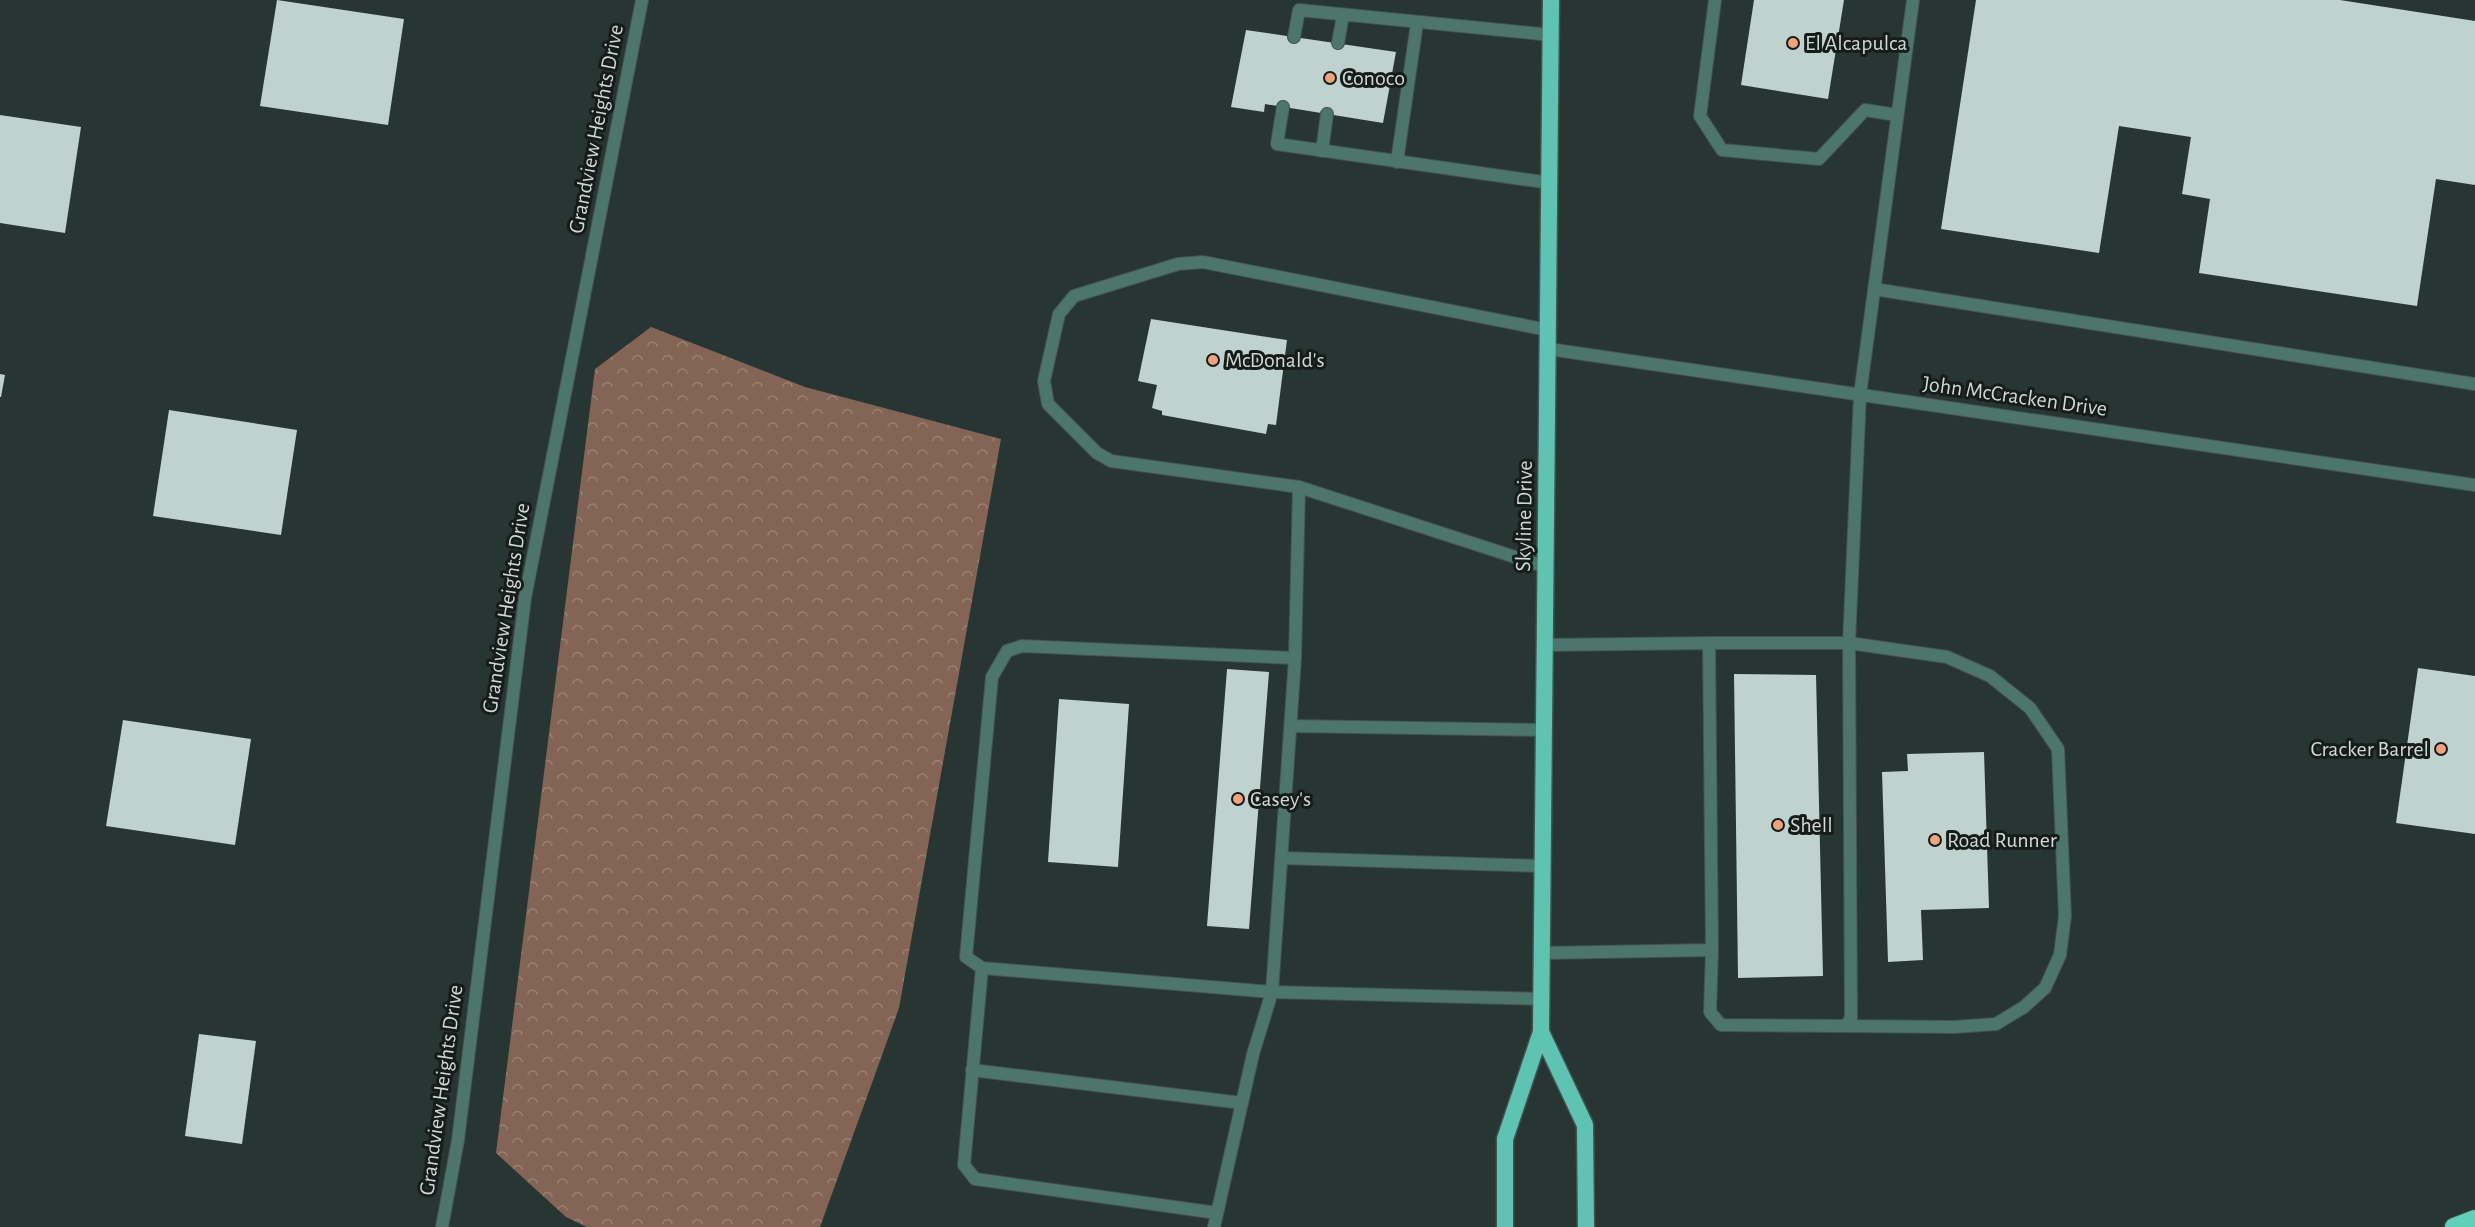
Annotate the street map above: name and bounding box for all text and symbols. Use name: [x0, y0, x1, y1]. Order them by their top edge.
street label: Grandview Heights Drive: [565, 23, 627, 235]
place label: El Alcapulca: [1805, 32, 1907, 54]
marker: El Alcapulca: [1786, 36, 1800, 50]
place label: Conoco: [1342, 67, 1405, 89]
marker: Conoco: [1323, 71, 1337, 85]
place label: McDonald's: [1225, 349, 1325, 371]
marker: McDonald's: [1206, 353, 1220, 367]
street label: John McCracken Drive: [1921, 372, 2109, 420]
street label: Skyline Drive: [1512, 460, 1536, 572]
street label: Grandview Heights Drive: [479, 501, 533, 715]
place label: Cracker Barrel: [2310, 738, 2429, 760]
marker: Cracker Barrel: [2434, 742, 2448, 756]
place label: Casey's: [1250, 788, 1311, 810]
marker: Casey's: [1231, 792, 1245, 806]
place label: Shell: [1790, 814, 1833, 836]
marker: Shell: [1771, 818, 1785, 832]
place label: Road Runner: [1947, 829, 2057, 851]
marker: Road Runner: [1928, 833, 1942, 847]
street label: Grandview Heights Drive: [415, 983, 467, 1197]

